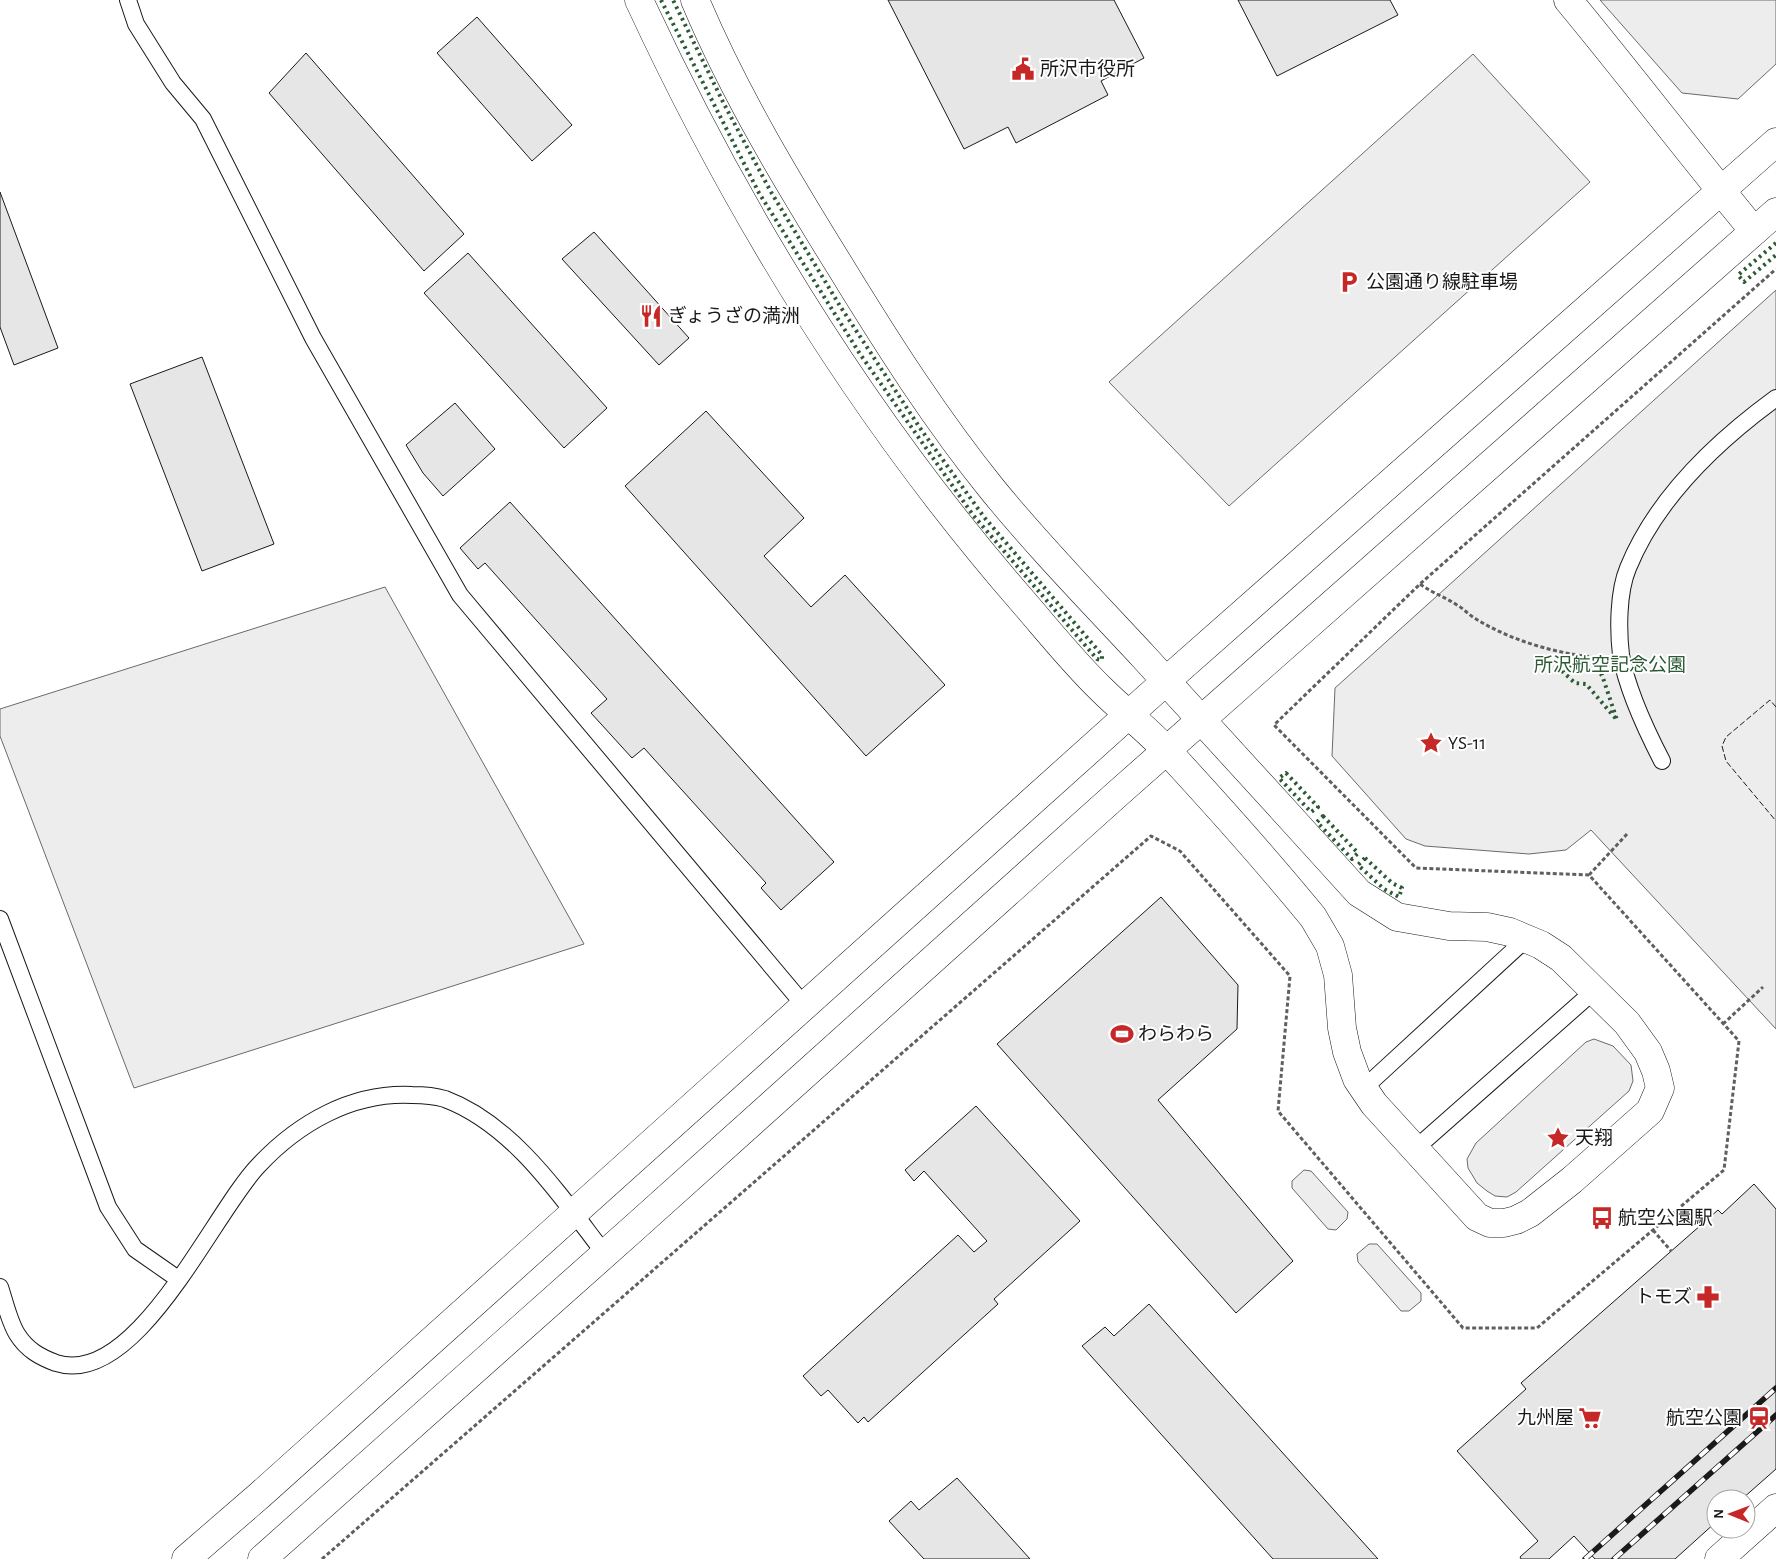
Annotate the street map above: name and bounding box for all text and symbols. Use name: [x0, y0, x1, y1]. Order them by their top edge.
public building icon: 所沢市役所: [1010, 56, 1036, 82]
place label: 所沢市役所: [1040, 58, 1135, 79]
parking icon: 公園通り線駐車場: [1336, 269, 1362, 295]
place label: 公園通り線駐車場: [1366, 271, 1518, 292]
restaurant icon: ぎょうざの満洲: [638, 303, 664, 329]
place label: ぎょうざの満洲: [668, 305, 800, 326]
park label: 所沢航空記念公園: [1534, 654, 1686, 675]
place icon: YS-11: [1418, 730, 1444, 756]
place label: YS-11: [1448, 734, 1486, 753]
sports icon: わらわら: [1109, 1021, 1135, 1047]
place label: わらわら: [1138, 1024, 1214, 1044]
place icon: 天翔: [1545, 1125, 1571, 1151]
place label: 天翔: [1575, 1128, 1613, 1148]
bus stop icon: 航空公園駅: [1589, 1205, 1615, 1231]
place label: 航空公園駅: [1618, 1208, 1713, 1228]
pharmacy icon: トモズ: [1695, 1284, 1721, 1310]
place label: トモズ: [1635, 1286, 1692, 1307]
supermarket icon: 九州屋: [1577, 1405, 1603, 1431]
station icon: 航空公園: [1746, 1405, 1772, 1431]
place label: 九州屋: [1517, 1408, 1574, 1428]
place label: 航空公園: [1666, 1408, 1742, 1428]
north arrow: [1706, 1489, 1756, 1539]
text: N: [1712, 1509, 1726, 1519]

